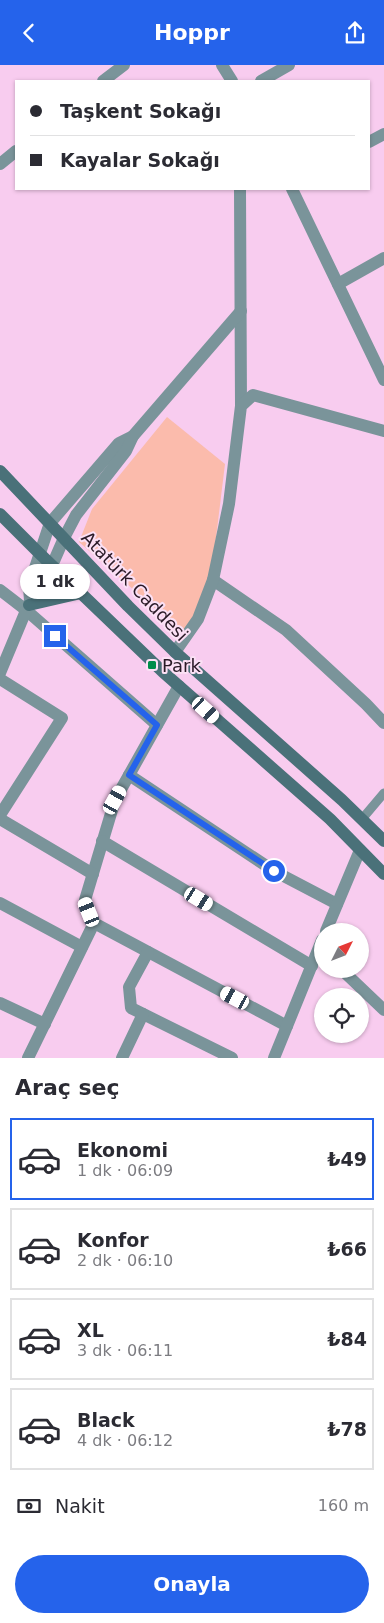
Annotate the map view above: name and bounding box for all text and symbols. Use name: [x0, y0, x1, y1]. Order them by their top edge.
icon: back: [15, 19, 43, 47]
icon: share: [341, 19, 369, 47]
text: Hoppr: [154, 20, 230, 45]
text: Taşkent Sokağı: [60, 100, 221, 122]
text: Kayalar Sokağı: [60, 149, 220, 171]
street label: Atatürk Caddesi: [77, 527, 193, 645]
callout: 1 dk: [20, 563, 90, 599]
text: 1 dk: [36, 572, 74, 591]
route end: [44, 625, 66, 647]
place label: Park: [162, 655, 201, 676]
marker: Park: [146, 659, 158, 671]
car: [189, 694, 222, 726]
car: [101, 783, 128, 817]
route start: [263, 860, 285, 882]
car: [182, 885, 215, 913]
car: [76, 895, 101, 929]
north arrow: [314, 923, 369, 977]
map controls: [314, 923, 369, 1043]
car: [218, 984, 251, 1012]
button: locate: [314, 988, 369, 1043]
text: Araç seç: [15, 1075, 119, 1100]
icon: car: [17, 1137, 62, 1182]
text: Ekonomi: [77, 1139, 168, 1161]
text: ₺49: [327, 1148, 367, 1170]
text: 1 dk · 06:09: [77, 1161, 173, 1180]
icon: car: [17, 1227, 62, 1272]
text: Konfor: [77, 1229, 149, 1251]
text: ₺66: [327, 1238, 367, 1260]
text: 2 dk · 06:10: [77, 1251, 173, 1270]
icon: car: [17, 1317, 62, 1362]
text: XL: [77, 1319, 104, 1341]
text: ₺84: [327, 1328, 367, 1350]
text: 3 dk · 06:11: [77, 1341, 173, 1360]
icon: car: [17, 1407, 62, 1452]
text: Black: [77, 1409, 135, 1431]
text: ₺78: [327, 1418, 367, 1440]
text: 4 dk · 06:12: [77, 1431, 173, 1450]
icon: cash: [15, 1492, 43, 1520]
text: Nakit: [55, 1495, 105, 1517]
text: 160 m: [318, 1496, 369, 1515]
button: Onayla: [15, 1555, 369, 1613]

